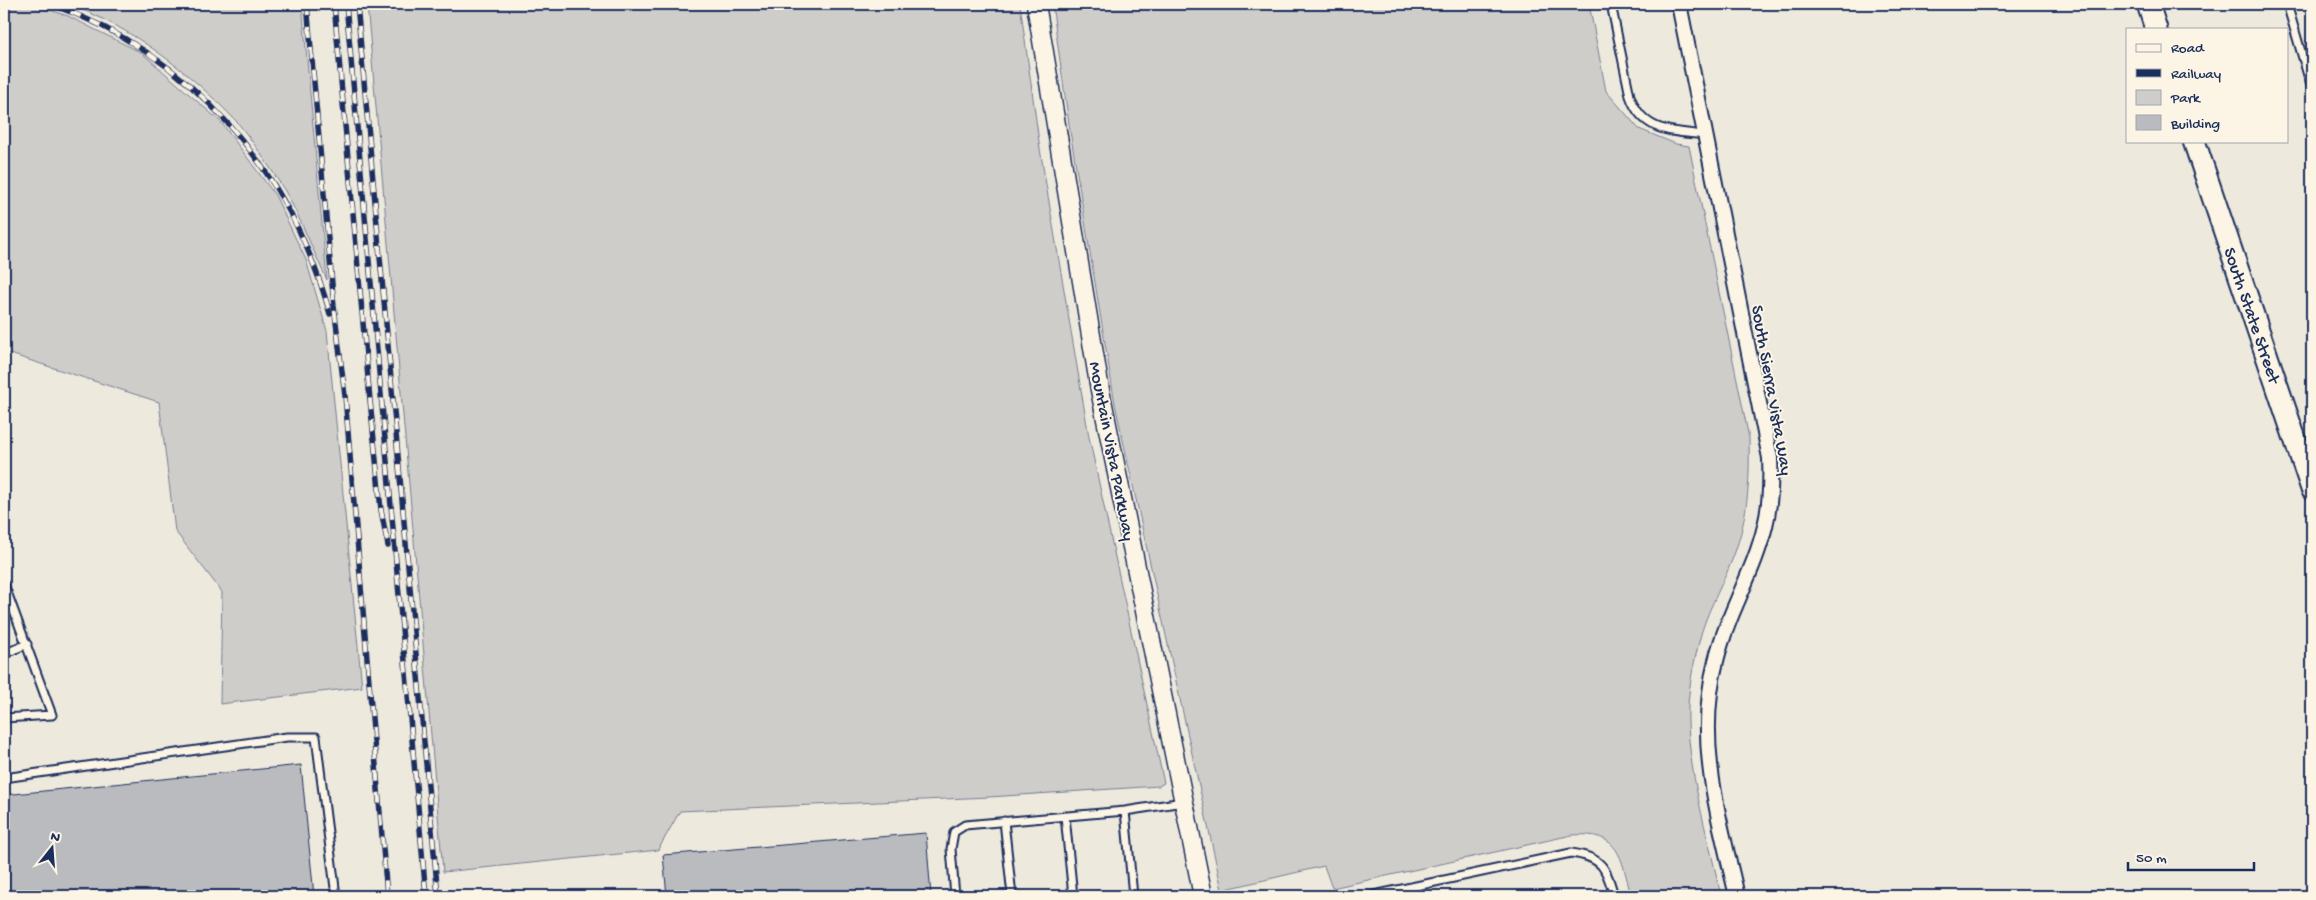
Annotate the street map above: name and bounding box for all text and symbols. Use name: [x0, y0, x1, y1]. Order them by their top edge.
legend: [2126, 28, 2288, 142]
text: Road: [2171, 40, 2205, 58]
text: Railway: [2171, 66, 2222, 84]
text: Park: [2170, 90, 2201, 108]
text: Building: [2170, 116, 2220, 134]
street label: South State Street: [2218, 245, 2284, 388]
street label: South Sierra Vista Way: [1745, 304, 1796, 477]
street label: Mountain Vista Parkway: [1083, 360, 1138, 543]
north arrow: [28, 822, 78, 872]
text: N: [48, 828, 62, 847]
scale bar: [2128, 840, 2255, 872]
text: 50 m: [2136, 850, 2167, 868]

